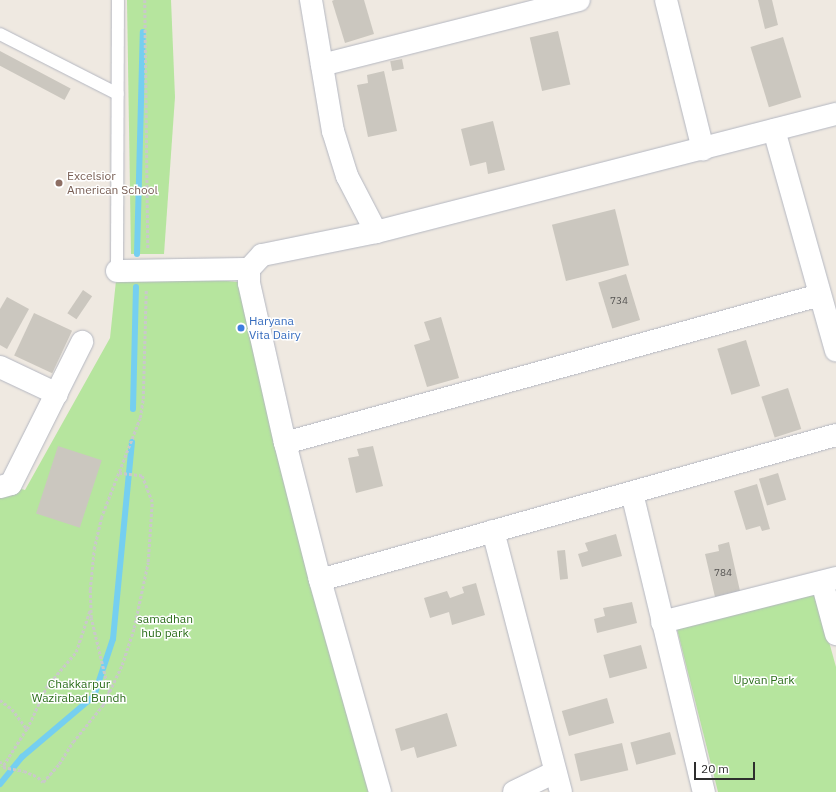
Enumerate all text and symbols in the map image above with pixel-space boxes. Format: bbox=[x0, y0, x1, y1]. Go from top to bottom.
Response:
place label: Excelsior American School bbox=[67, 169, 158, 197]
marker: Excelsior American School bbox=[54, 178, 64, 188]
house number: 734 bbox=[610, 295, 628, 307]
place label: Haryana Vita Dairy bbox=[249, 314, 301, 342]
marker: Haryana Vita Dairy bbox=[236, 323, 246, 333]
house number: 784 bbox=[714, 567, 732, 579]
park label: samadhan hub park bbox=[137, 612, 193, 640]
park label: Upvan Park bbox=[733, 673, 795, 687]
park label: Chakkarpur Wazirabad Bundh bbox=[32, 677, 126, 705]
scale bar bbox=[696, 754, 757, 780]
text: 20 m bbox=[701, 761, 729, 776]

